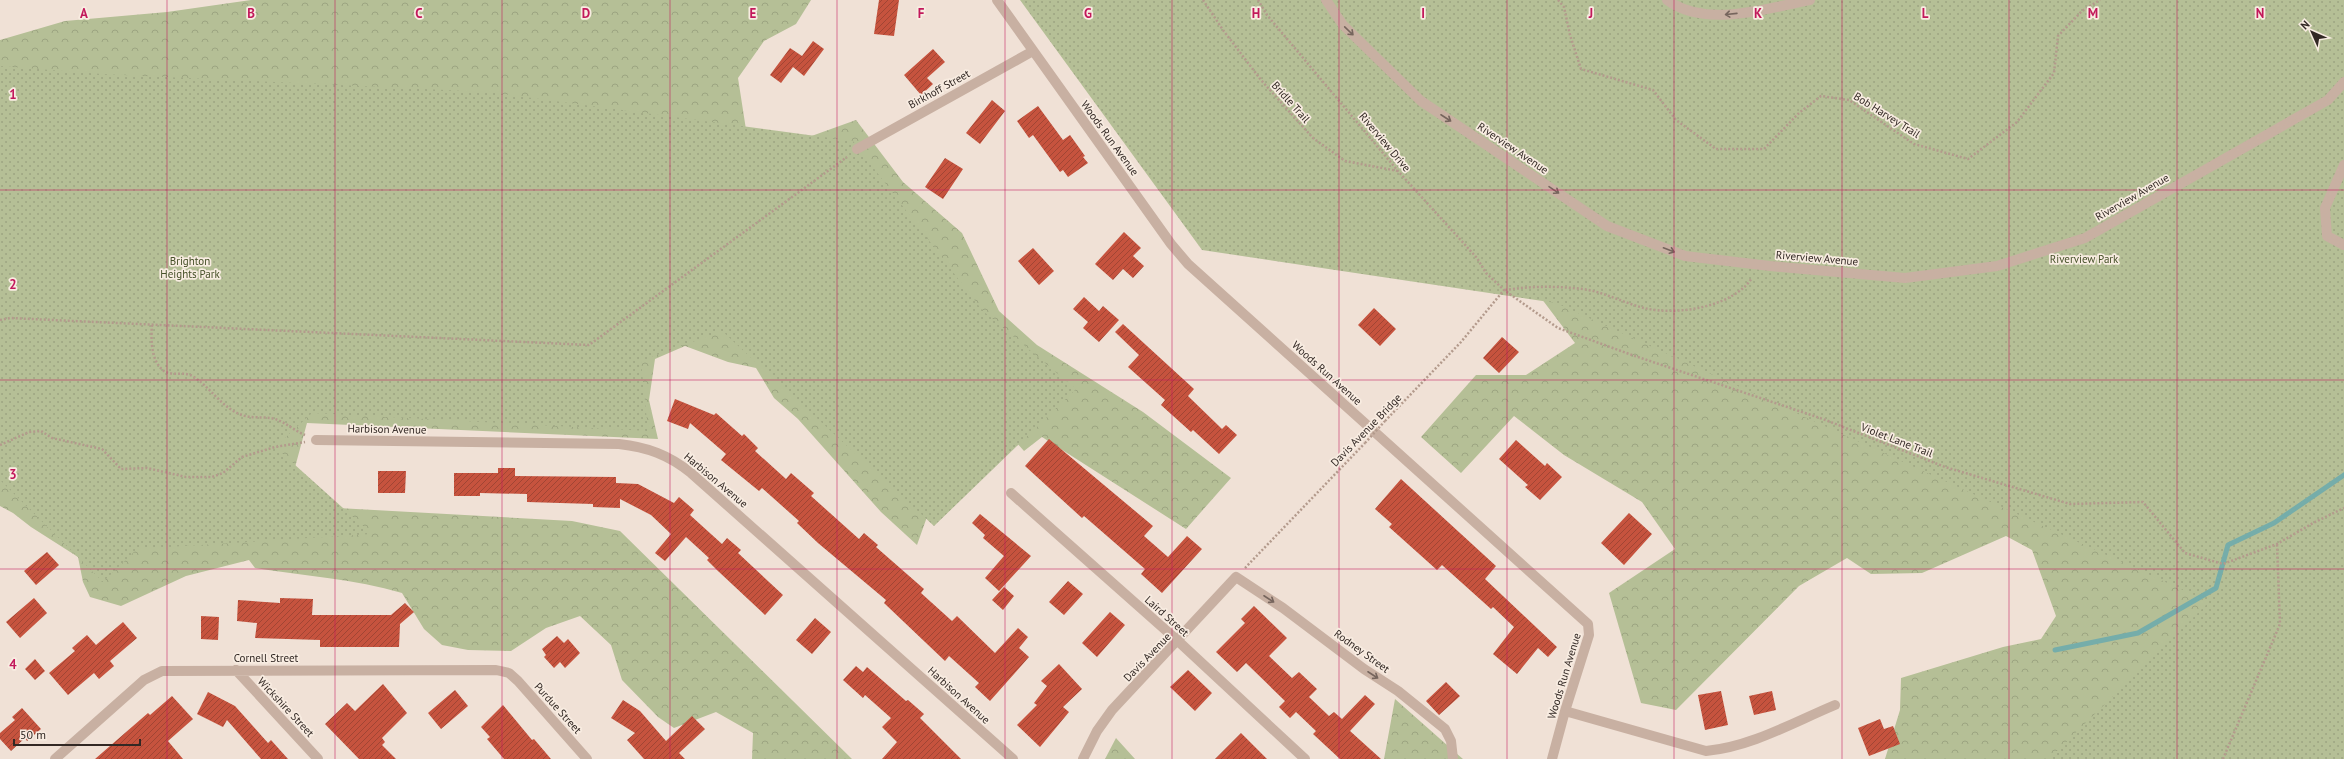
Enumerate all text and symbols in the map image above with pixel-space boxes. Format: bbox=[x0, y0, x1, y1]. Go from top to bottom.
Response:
text: A bbox=[80, 5, 88, 22]
text: B bbox=[247, 5, 255, 22]
text: C bbox=[415, 5, 423, 22]
text: D bbox=[582, 5, 590, 22]
text: E bbox=[750, 5, 757, 22]
text: F bbox=[918, 5, 925, 22]
text: G bbox=[1084, 5, 1092, 22]
text: H bbox=[1252, 5, 1260, 22]
text: I bbox=[1421, 5, 1425, 22]
text: J bbox=[1588, 5, 1593, 22]
text: K bbox=[1754, 5, 1762, 22]
text: L bbox=[1922, 5, 1929, 22]
text: M bbox=[2088, 5, 2098, 22]
text: N bbox=[2256, 5, 2264, 22]
one-way arrow bbox=[1725, 10, 1738, 18]
north arrow bbox=[2292, 12, 2332, 52]
text: N bbox=[2297, 17, 2312, 32]
one-way arrow bbox=[1344, 26, 1354, 36]
street label: Birkhoff Street bbox=[906, 66, 972, 112]
street label: Bridle Trail bbox=[1269, 78, 1314, 126]
text: 1 bbox=[9, 86, 17, 103]
street label: Bob Harvey Trail bbox=[1851, 89, 1924, 141]
street label: Woods Run Avenue bbox=[1078, 98, 1142, 179]
street label: Riverview Drive bbox=[1356, 109, 1414, 175]
one-way arrow bbox=[1440, 114, 1451, 122]
street label: Riverview Avenue bbox=[1475, 119, 1551, 177]
street label: Riverview Avenue bbox=[2093, 170, 2172, 224]
one-way arrow bbox=[1548, 186, 1559, 194]
one-way arrow bbox=[1662, 246, 1674, 254]
street label: Riverview Avenue bbox=[1775, 247, 1859, 269]
park label: Riverview Park bbox=[2050, 252, 2119, 266]
park label: Brighton Heights Park bbox=[160, 254, 220, 281]
text: 2 bbox=[9, 276, 17, 293]
street label: Woods Run Avenue bbox=[1289, 338, 1365, 408]
street label: Davis Avenue Bridge bbox=[1328, 390, 1405, 469]
street label: Violet Lane Trail bbox=[1858, 419, 1936, 460]
street label: Harbison Avenue bbox=[347, 421, 427, 437]
street label: Harbison Avenue bbox=[681, 449, 751, 511]
text: 3 bbox=[9, 466, 17, 483]
street label: Laird Street bbox=[1142, 593, 1192, 640]
one-way arrow bbox=[1263, 595, 1275, 603]
street label: Rodney Street bbox=[1332, 626, 1393, 676]
street label: Davis Avenue bbox=[1120, 629, 1174, 684]
street label: Woods Run Avenue bbox=[1544, 631, 1584, 721]
street label: Cornell Street bbox=[234, 651, 299, 665]
text: 4 bbox=[9, 656, 17, 673]
street label: Harbison Avenue bbox=[925, 663, 993, 727]
one-way arrow bbox=[1368, 671, 1379, 680]
street label: Wickshire Street bbox=[255, 674, 317, 740]
street label: Purdue Street bbox=[531, 680, 585, 737]
scale bar bbox=[14, 721, 140, 747]
text: 50 m bbox=[20, 727, 46, 742]

